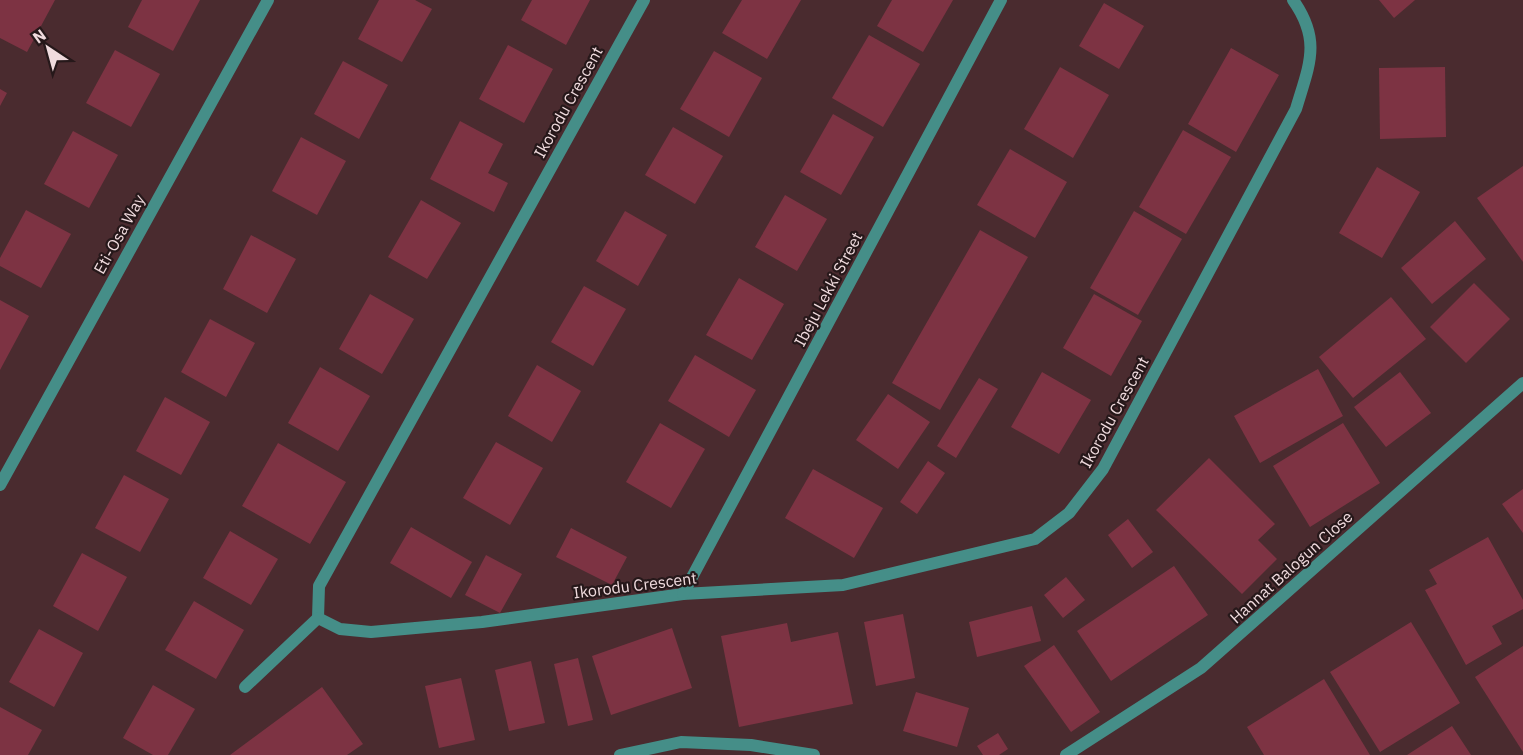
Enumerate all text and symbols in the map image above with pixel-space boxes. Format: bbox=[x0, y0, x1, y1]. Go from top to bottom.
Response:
north arrow bbox=[18, 18, 78, 78]
text: N bbox=[29, 24, 50, 47]
street label: Ikorodu Crescent bbox=[529, 43, 607, 161]
street label: Eti-Osa Way bbox=[89, 191, 149, 277]
street label: Ibeju Lekki Street bbox=[789, 228, 867, 350]
street label: Ikorodu Crescent bbox=[1075, 353, 1153, 471]
street label: Hannat Balogun Close bbox=[1225, 506, 1357, 627]
street label: Ikorodu Crescent bbox=[572, 568, 698, 602]

